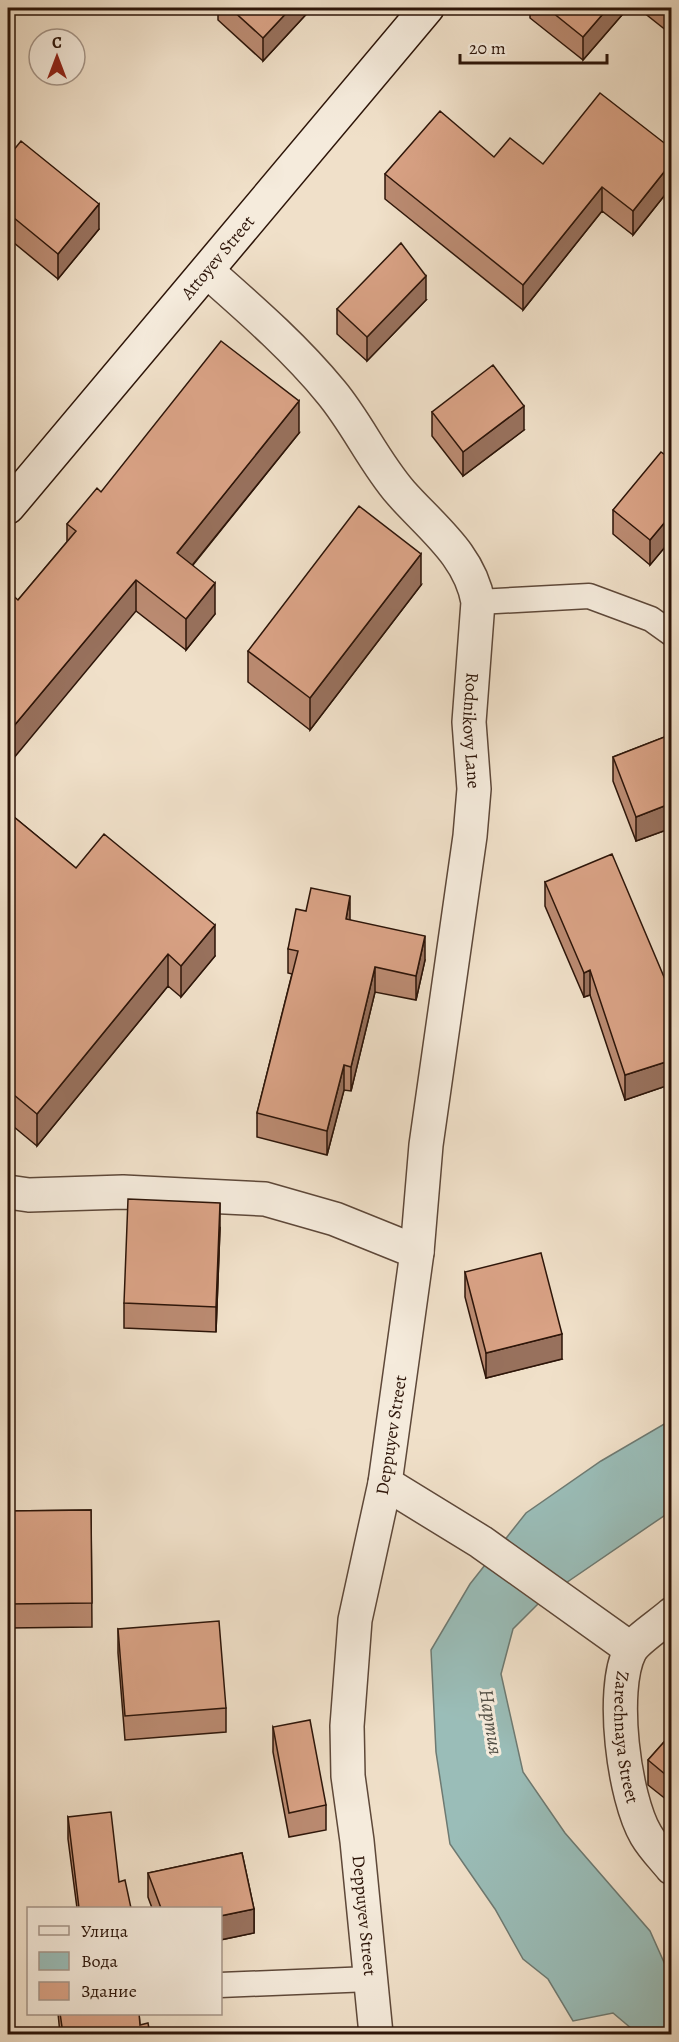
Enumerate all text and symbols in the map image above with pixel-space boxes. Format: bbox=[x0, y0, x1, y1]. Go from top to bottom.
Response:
north arrow bbox=[27, 27, 87, 87]
scale bar bbox=[460, 27, 607, 65]
text: С bbox=[52, 32, 62, 54]
text: 20 m bbox=[469, 36, 506, 60]
street label: Attoyev Street bbox=[175, 210, 260, 305]
street label: Rodnikovy Lane bbox=[457, 672, 486, 790]
street label: Deppuyev Street bbox=[370, 1373, 412, 1497]
street label: Zarechnaya Street bbox=[608, 1669, 645, 1806]
water label: Нартия bbox=[472, 1687, 510, 1757]
street label: Deppuyev Street bbox=[346, 1854, 382, 1977]
legend bbox=[27, 1907, 222, 2015]
text: Улица bbox=[81, 1919, 129, 1943]
text: Вода bbox=[81, 1949, 119, 1973]
text: Здание bbox=[81, 1979, 137, 2003]

